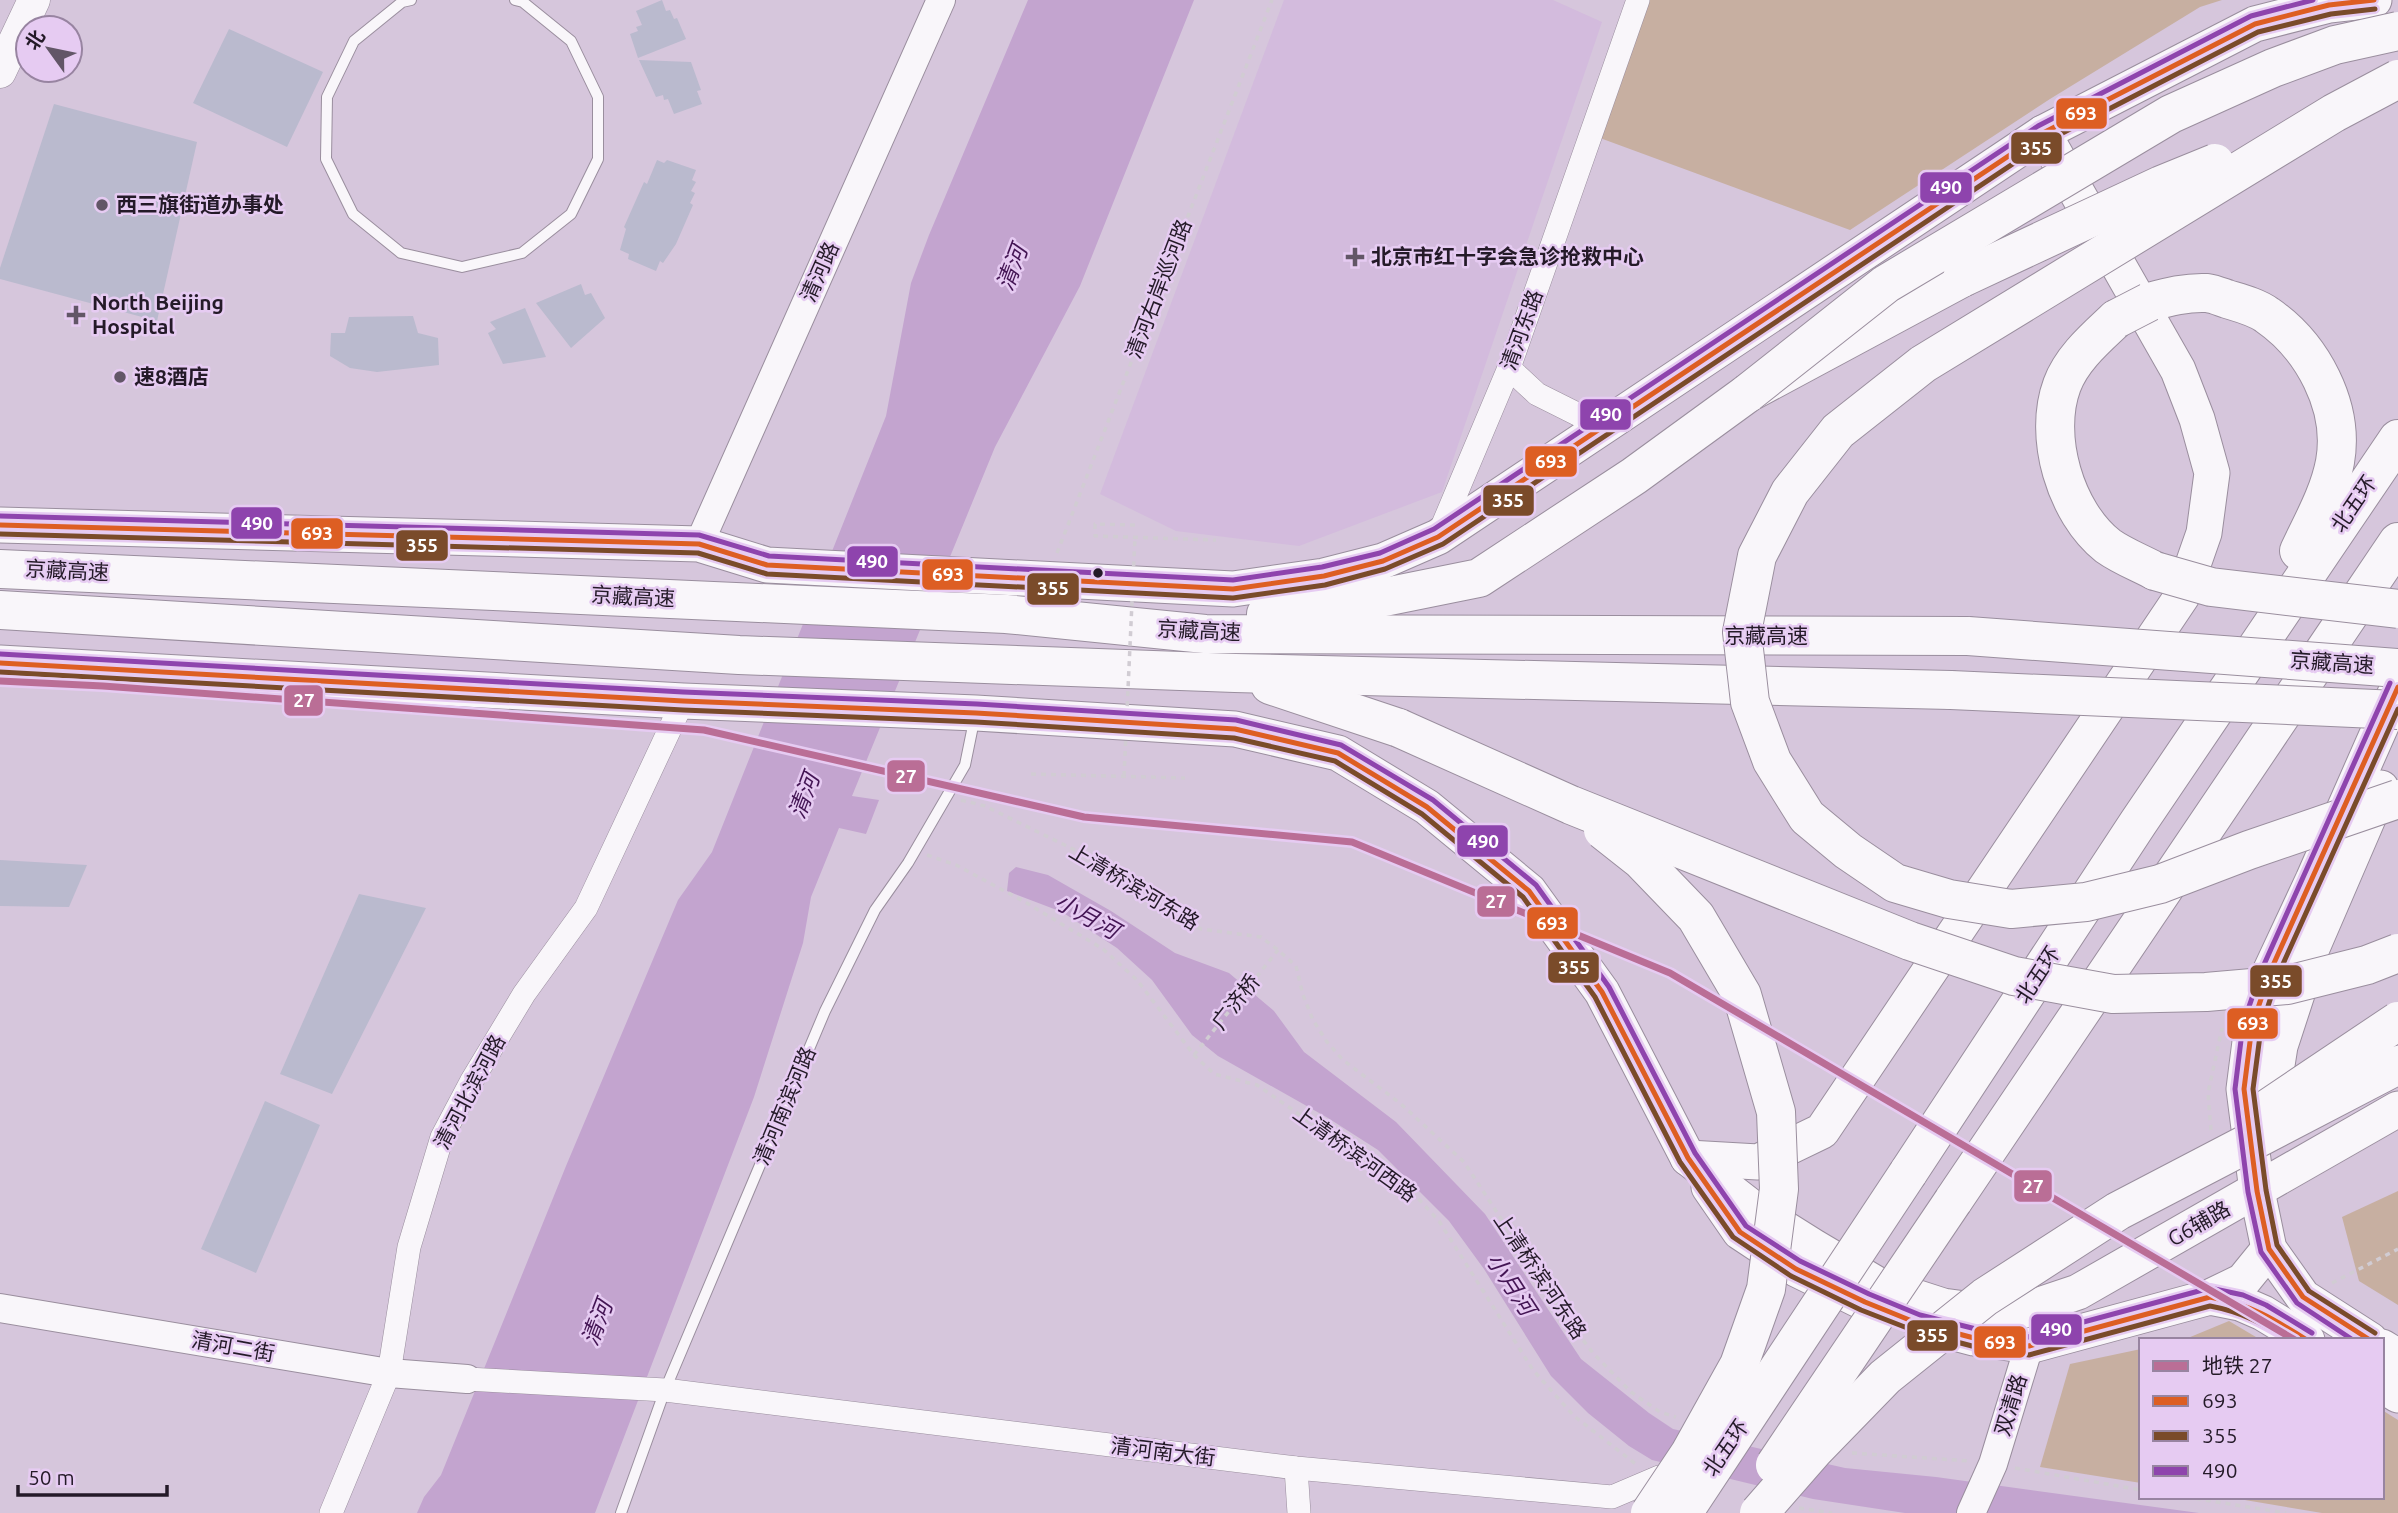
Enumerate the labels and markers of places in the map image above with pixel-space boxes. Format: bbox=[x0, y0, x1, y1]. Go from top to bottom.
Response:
place label: 西三旗街道办事处 bbox=[116, 192, 284, 216]
marker: 西三旗街道办事处 bbox=[94, 197, 110, 213]
place label: 北京市红十字会急诊抢救中心 bbox=[1371, 244, 1644, 268]
marker: 北京市红十字会急诊抢救中心 bbox=[1345, 247, 1365, 267]
place label: North Beijing Hospital bbox=[92, 290, 224, 338]
marker: North Beijing Hospital bbox=[66, 305, 86, 325]
place label: 速8酒店 bbox=[134, 364, 209, 388]
marker: 速8酒店 bbox=[112, 369, 128, 385]
unlabelled marker bbox=[1091, 566, 1105, 580]

